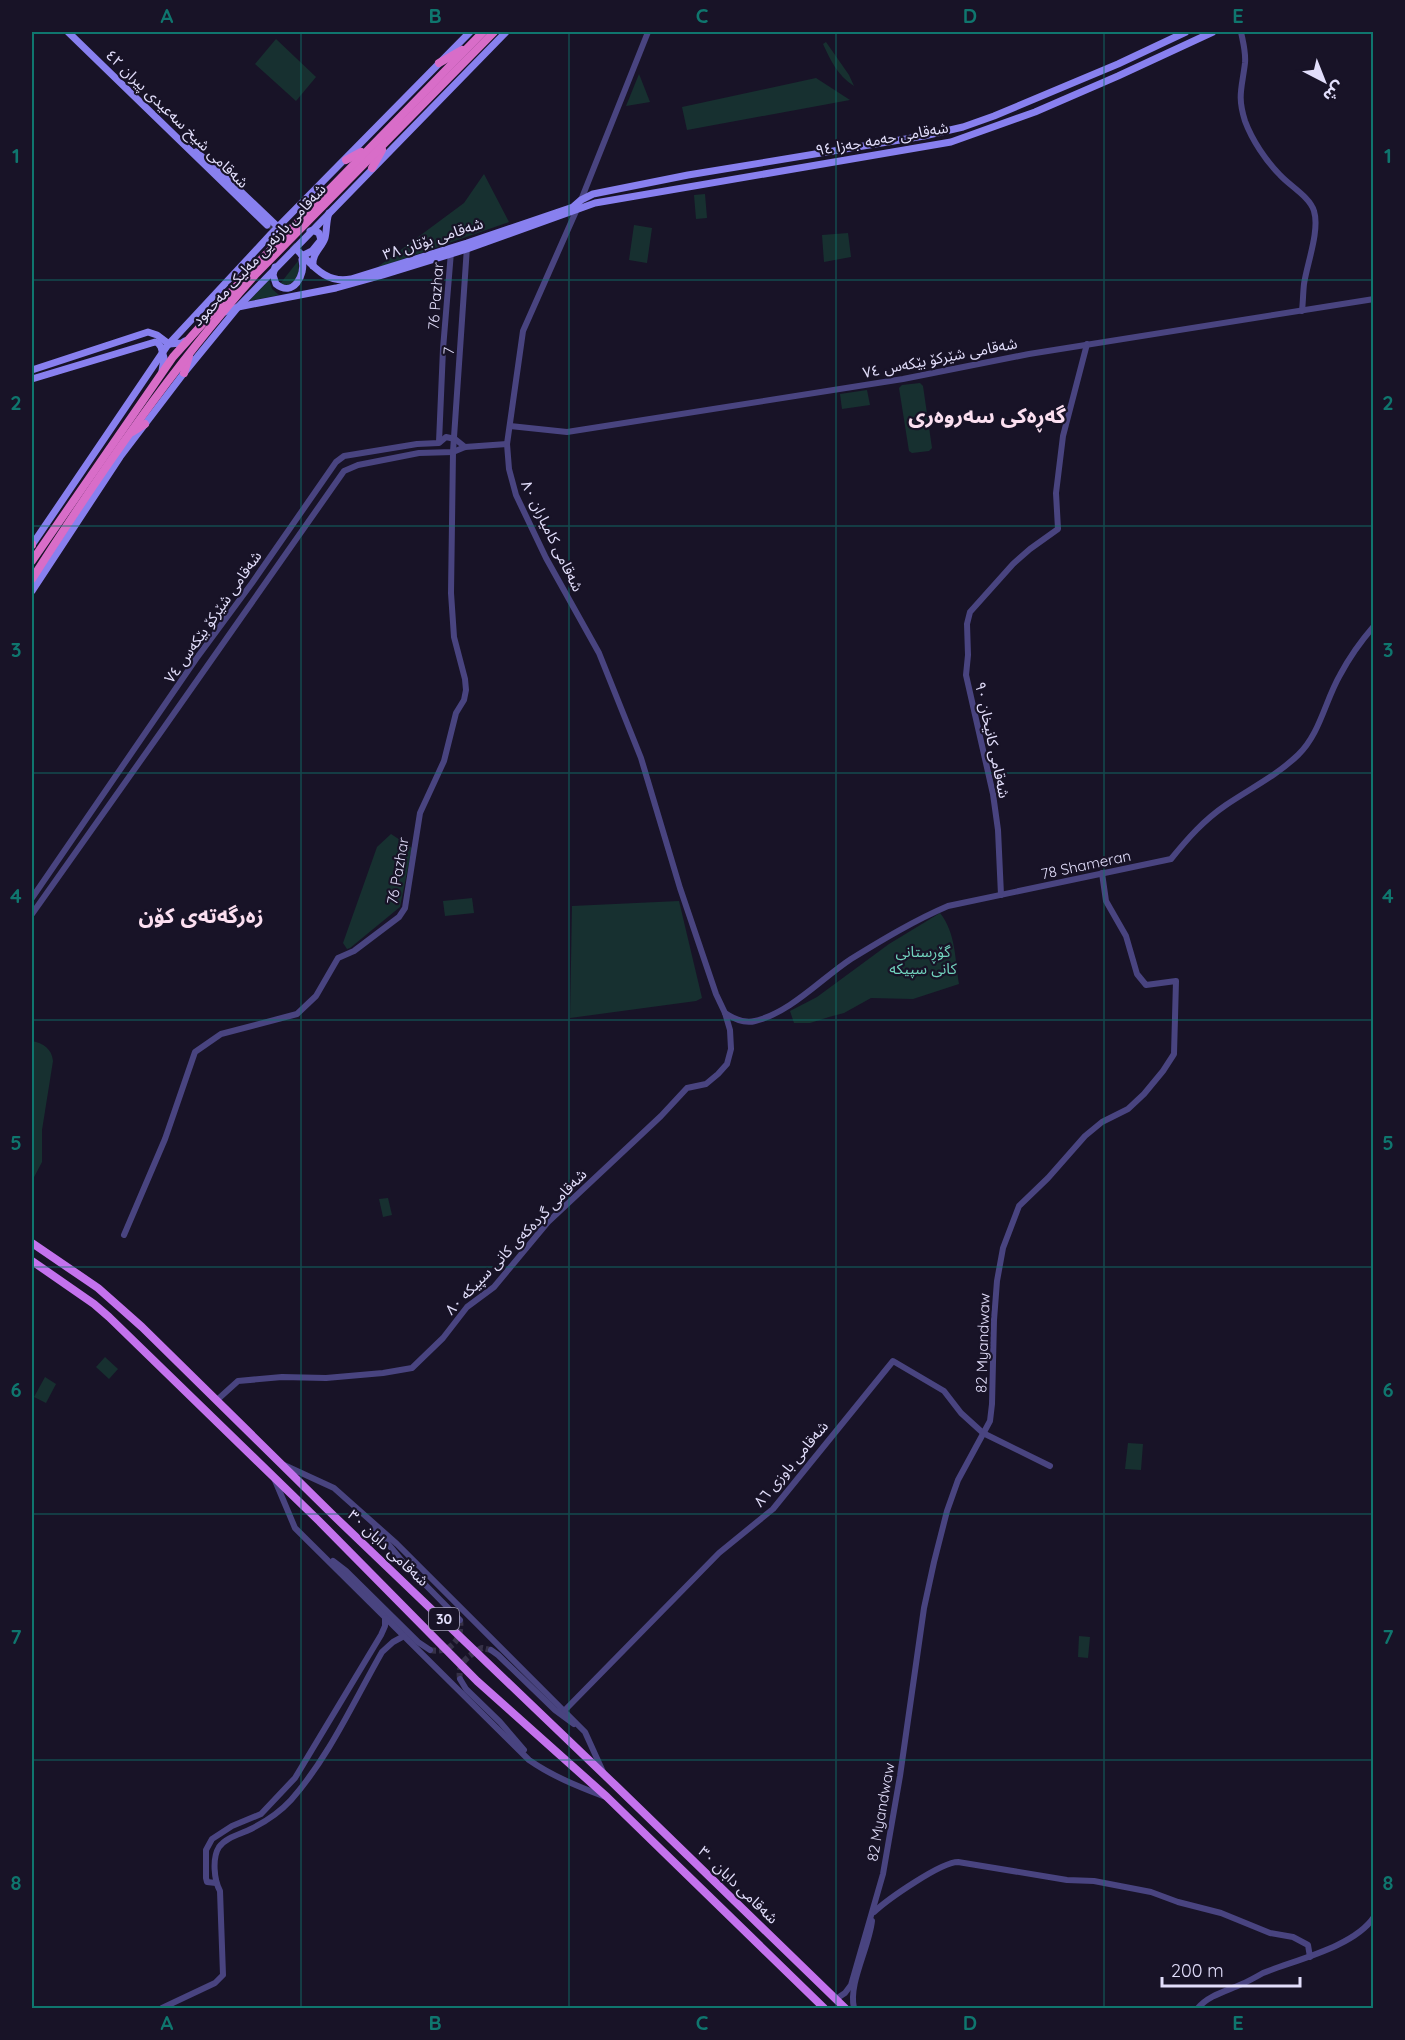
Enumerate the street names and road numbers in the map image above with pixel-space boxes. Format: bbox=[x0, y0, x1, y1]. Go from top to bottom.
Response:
street label: شەقامی شیخ سەعیدی پیران ٤٢ bbox=[100, 46, 253, 194]
street label: شەقامی حەمە جەزا ٩٤ bbox=[814, 117, 950, 160]
street label: شەقامی بازنەیی مەلیک مەحمود bbox=[188, 179, 330, 330]
street label: شەقامی بۆتان ٣٨ bbox=[380, 213, 486, 264]
street label: 76 Pazhar bbox=[424, 261, 447, 331]
street label: شەقامی شێرکۆ بێکەس ٧٤ bbox=[861, 333, 1019, 382]
street label: 7 bbox=[439, 346, 458, 355]
street label: شەقامی کامیاران ٨٠ bbox=[517, 477, 588, 595]
street label: شەقامی شێرکۆ بێکەس ٧٤ bbox=[160, 547, 266, 687]
street label: شەقامی کانیخان ٩٠ bbox=[971, 680, 1014, 800]
street label: 76 Pazhar bbox=[382, 836, 413, 906]
street label: 78 Shameran bbox=[1039, 846, 1133, 883]
street label: شەقامی گردەکەی کانی سپیکە ٨٠ bbox=[441, 1164, 591, 1319]
street label: 82 Myandwaw bbox=[971, 1293, 994, 1393]
street label: شەقامی باوزی ٨٦ bbox=[749, 1417, 832, 1511]
street label: شەقامی دابان ٣٠ bbox=[344, 1505, 433, 1590]
road number: 30 bbox=[429, 1608, 459, 1630]
street label: 82 Myandwaw bbox=[862, 1761, 899, 1863]
street label: شەقامی دابان ٣٠ bbox=[694, 1842, 782, 1928]

